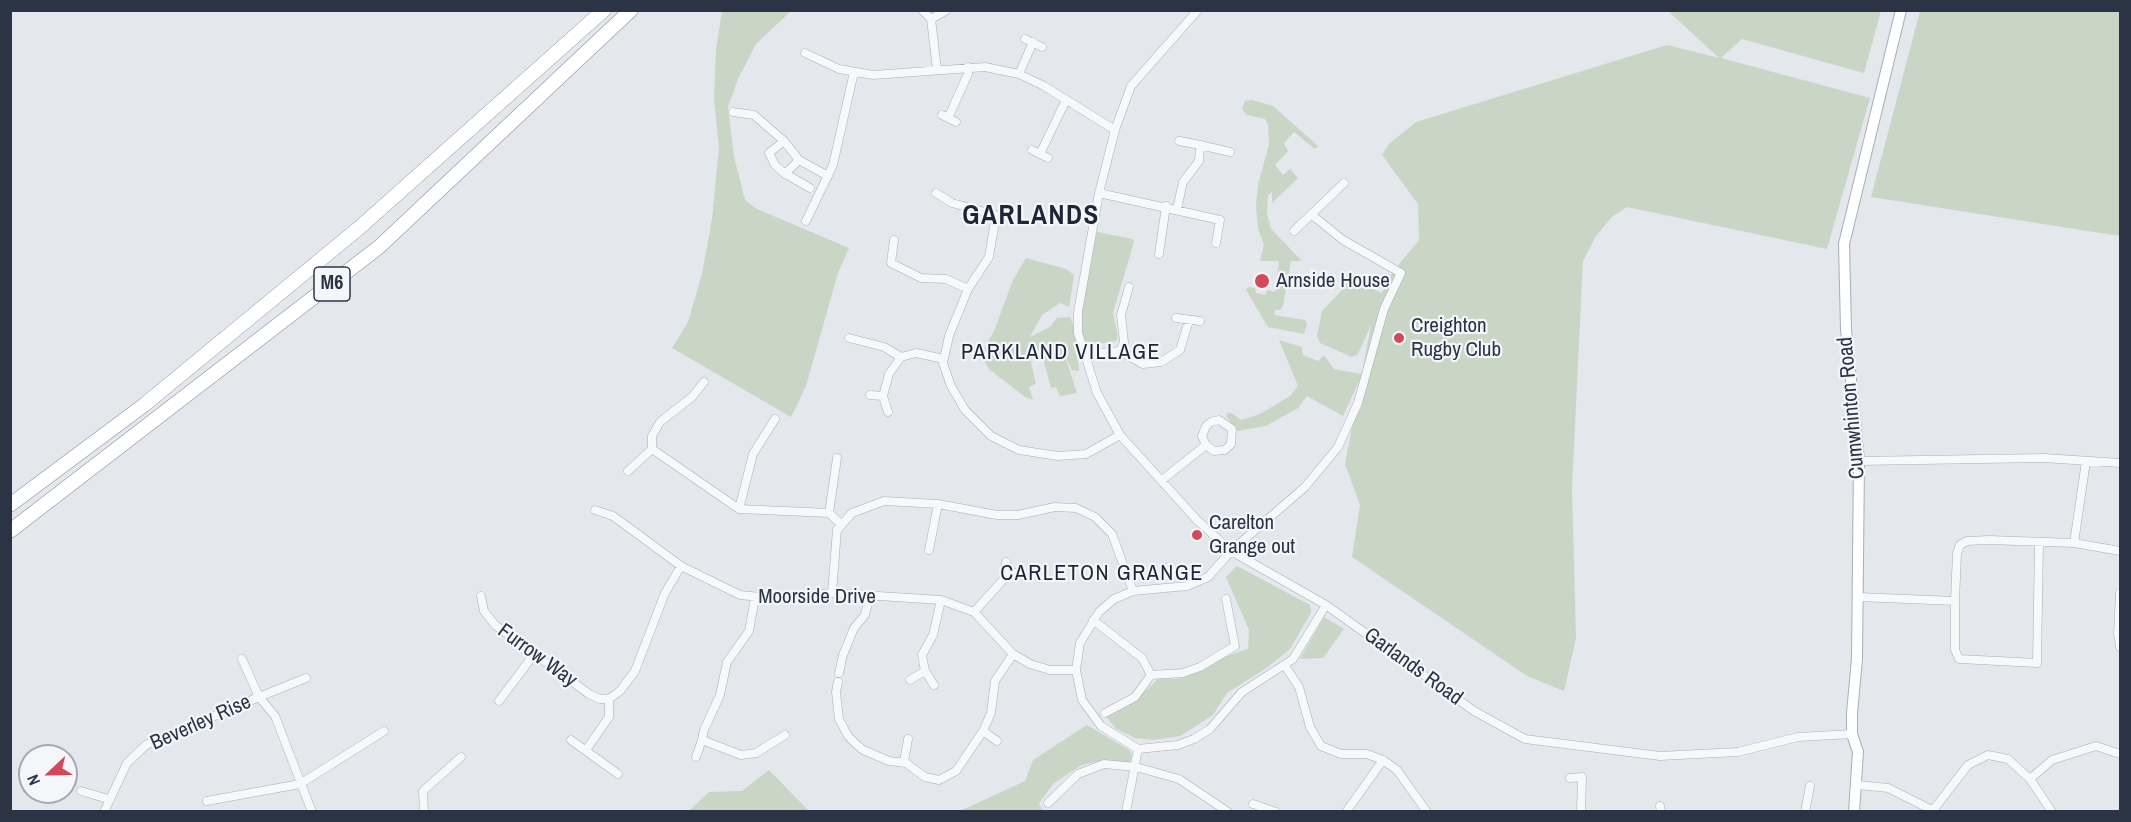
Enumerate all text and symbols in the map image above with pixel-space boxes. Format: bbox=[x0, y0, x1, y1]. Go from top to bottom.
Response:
district label: GARLANDS bbox=[962, 201, 1100, 233]
road number: M6 bbox=[314, 267, 350, 301]
place label: Arnside House bbox=[1276, 268, 1390, 294]
marker: Arnside House bbox=[1253, 272, 1271, 290]
place label: Creighton Rugby Club bbox=[1411, 313, 1501, 363]
marker: Creighton Rugby Club bbox=[1392, 331, 1406, 345]
street label: Cumwhinton Road bbox=[1833, 336, 1871, 480]
district label: PARKLAND VILLAGE bbox=[961, 340, 1161, 366]
place label: Carelton Grange out bbox=[1209, 510, 1295, 560]
marker: Carelton Grange out bbox=[1190, 528, 1204, 542]
district label: CARLETON GRANGE bbox=[1000, 561, 1204, 587]
street label: Moorside Drive bbox=[758, 584, 876, 610]
street label: Furrow Way bbox=[492, 619, 582, 693]
street label: Garlands Road bbox=[1359, 623, 1467, 711]
street label: Beverley Rise bbox=[147, 690, 255, 756]
north arrow bbox=[18, 744, 78, 804]
text: N bbox=[21, 771, 45, 789]

